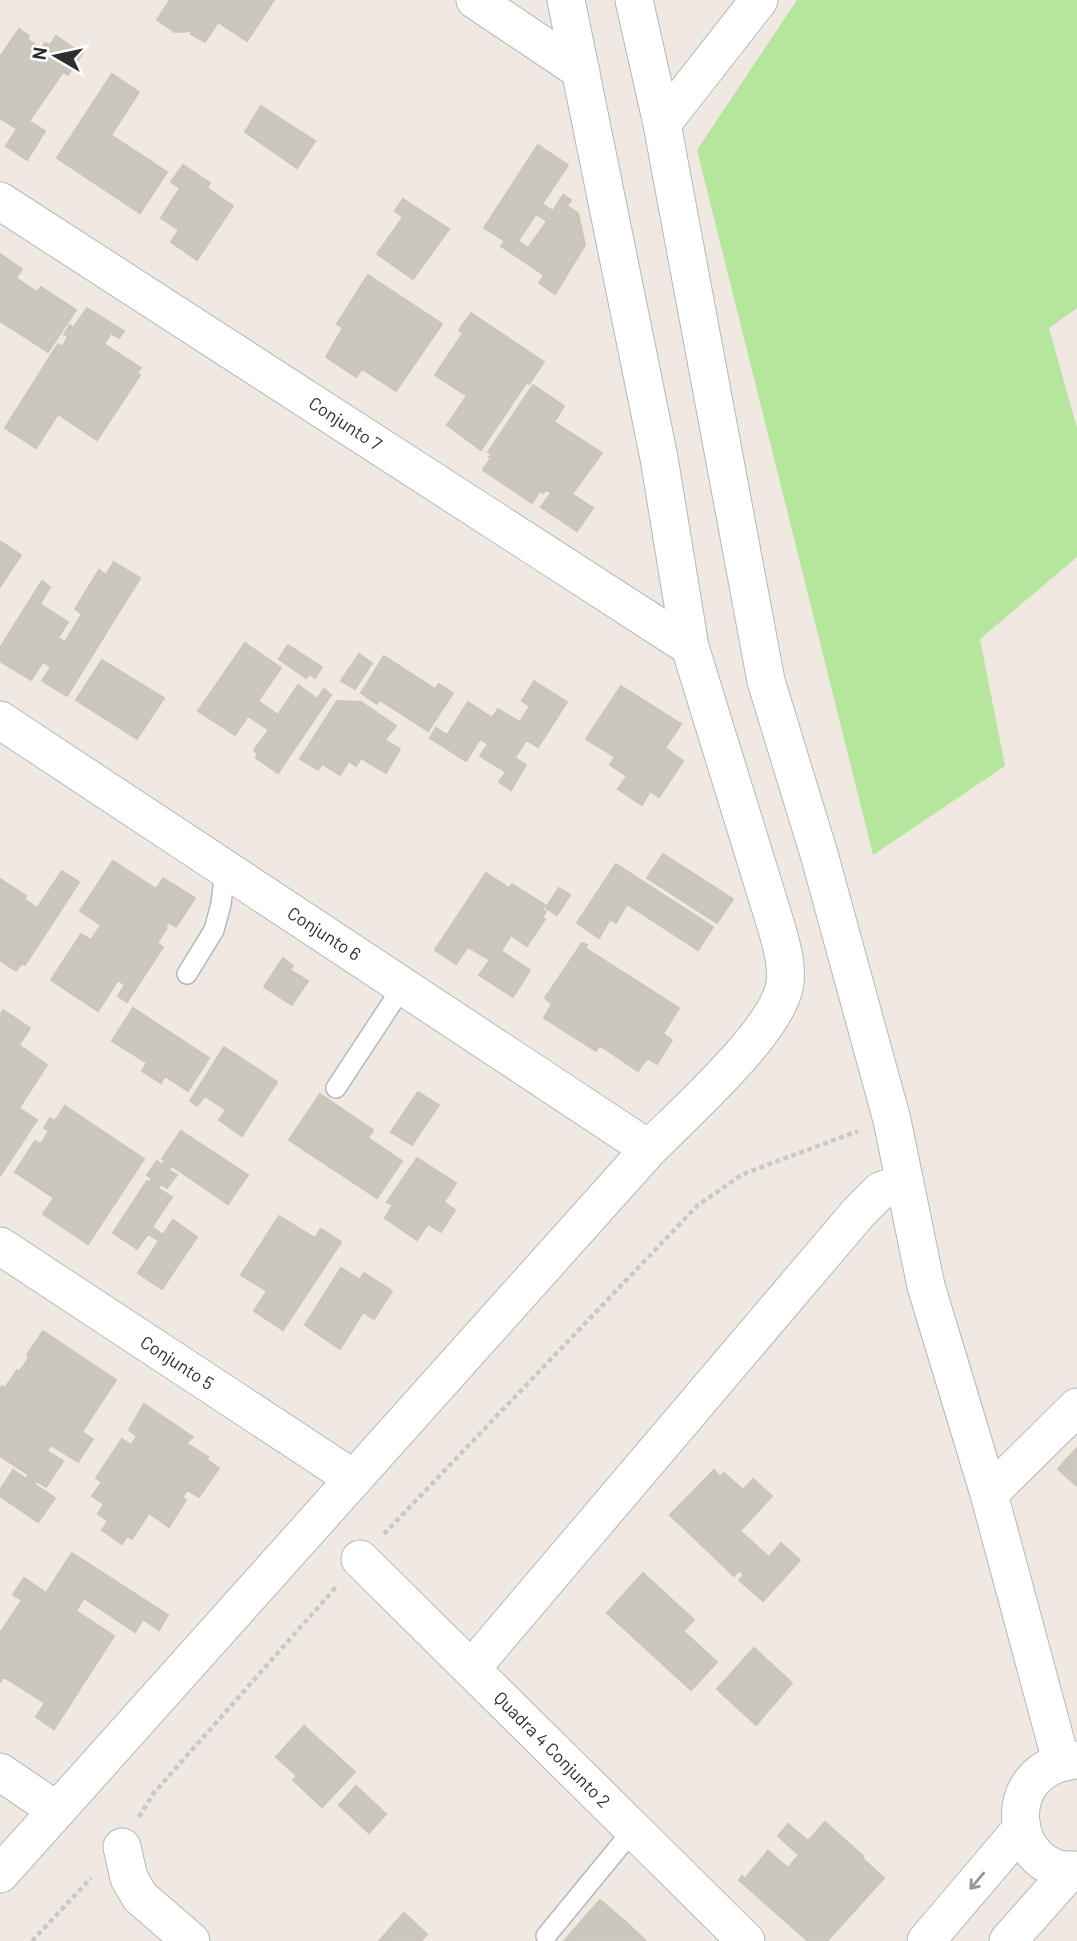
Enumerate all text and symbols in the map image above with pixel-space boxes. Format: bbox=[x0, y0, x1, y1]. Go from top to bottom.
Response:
north arrow bbox=[21, 21, 91, 91]
text: N bbox=[26, 45, 51, 61]
street label: Conjunto 7 bbox=[305, 391, 386, 455]
street label: Conjunto 6 bbox=[284, 901, 365, 965]
street label: Conjunto 5 bbox=[137, 1330, 218, 1394]
street label: Quadra 4 Conjunto 2 bbox=[490, 1687, 615, 1812]
one-way arrow bbox=[969, 1871, 985, 1889]

